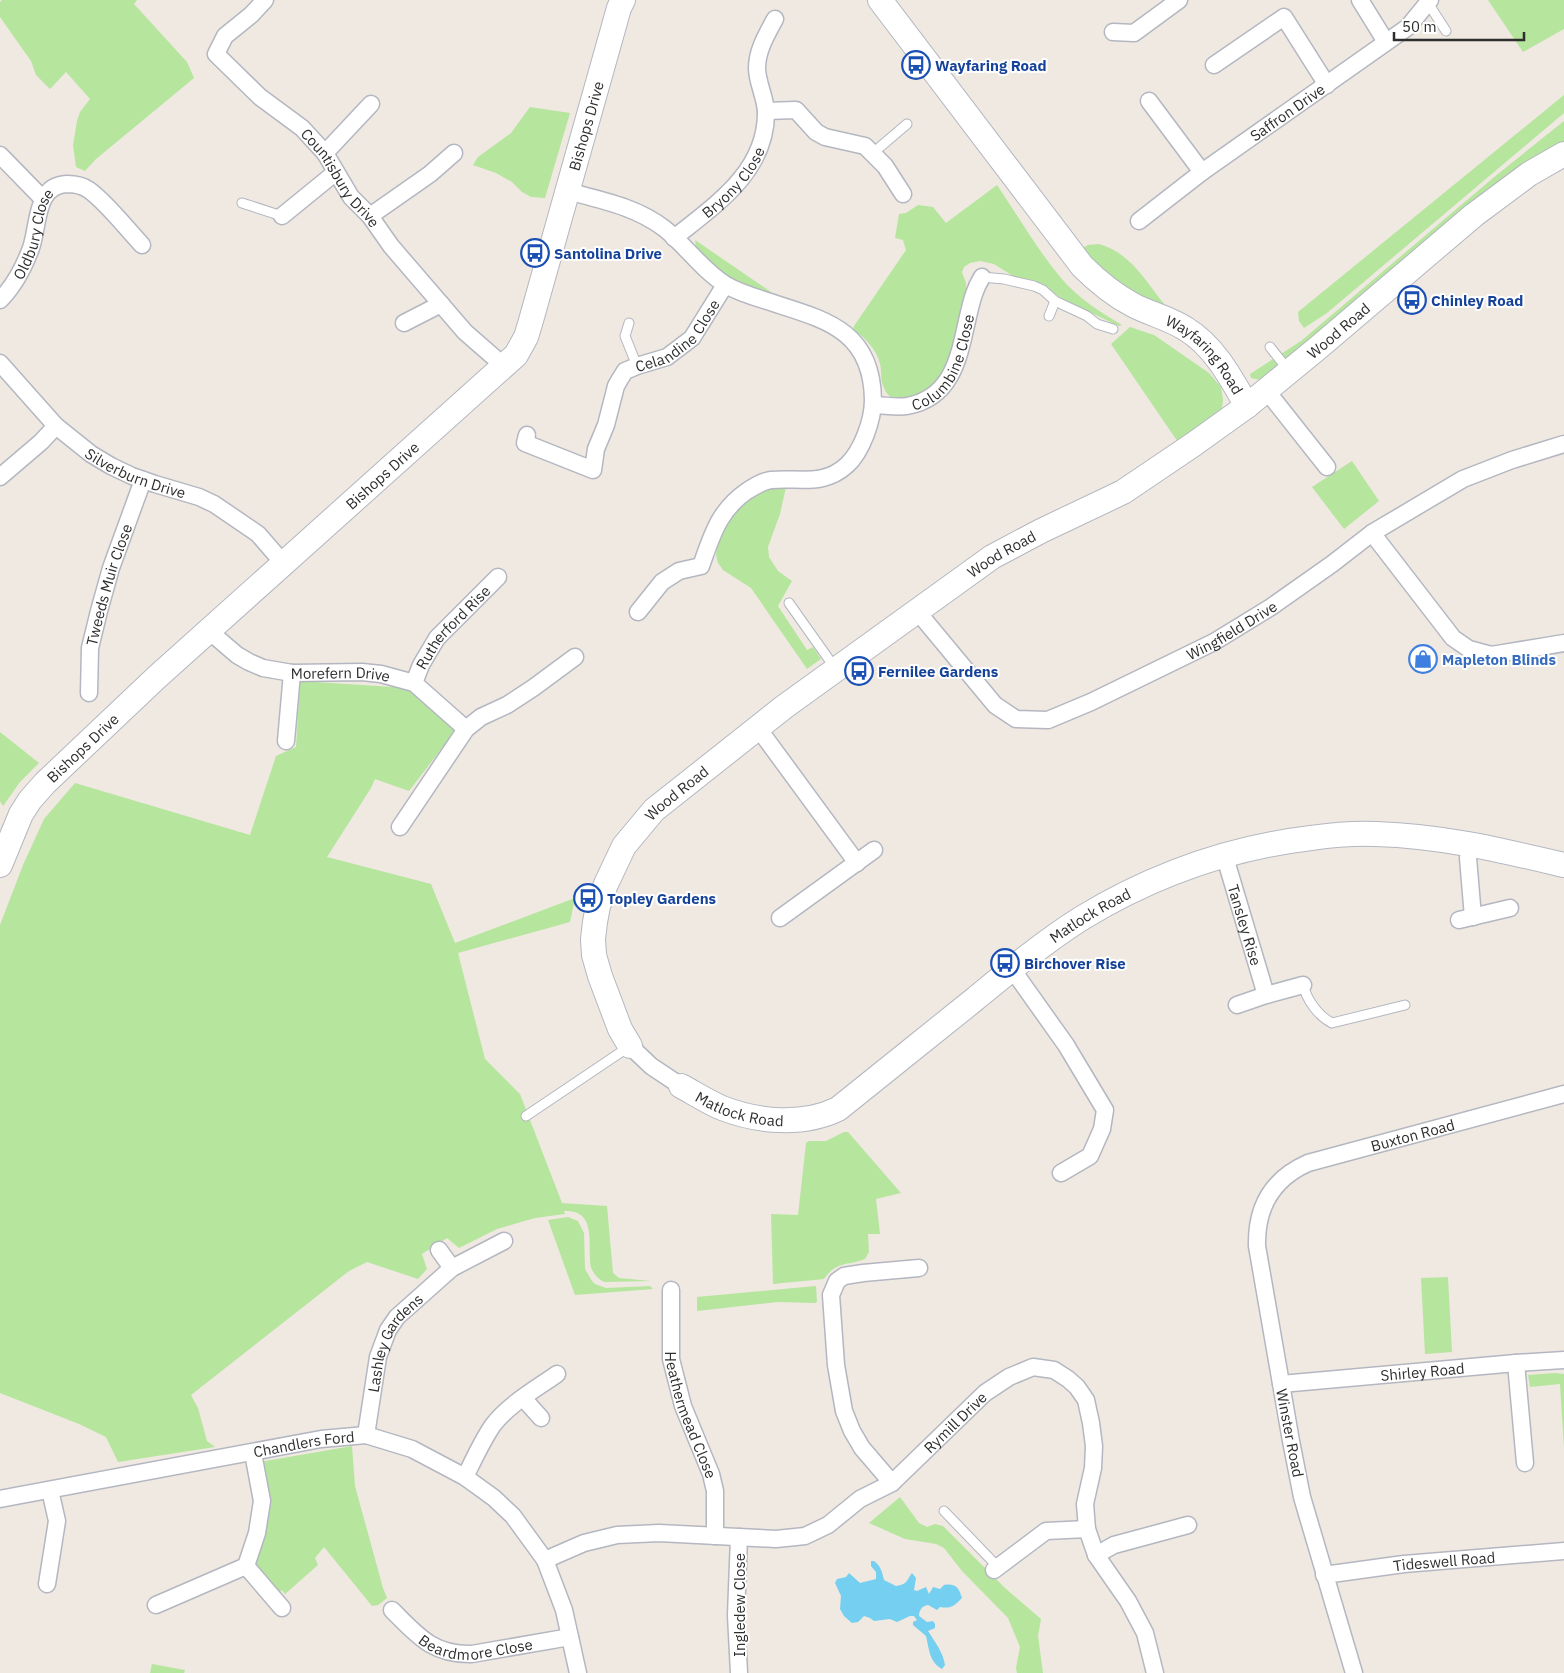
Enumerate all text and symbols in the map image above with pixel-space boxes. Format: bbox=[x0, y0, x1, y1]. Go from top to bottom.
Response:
scale bar bbox=[1394, 10, 1524, 42]
text: 50 m bbox=[1402, 17, 1437, 36]
bus stop icon: Wayfaring Road bbox=[901, 50, 931, 80]
place label: Wayfaring Road bbox=[935, 56, 1047, 75]
street label: Bishops Drive bbox=[564, 79, 607, 173]
street label: Saffron Drive bbox=[1246, 79, 1328, 145]
street label: Countisbury Drive bbox=[297, 124, 384, 231]
street label: Bryony Close bbox=[698, 144, 768, 222]
street label: Oldbury Close bbox=[9, 184, 57, 283]
bus stop icon: Santolina Drive bbox=[520, 238, 550, 268]
place label: Santolina Drive bbox=[554, 244, 662, 263]
bus stop icon: Chinley Road bbox=[1397, 285, 1427, 315]
place label: Chinley Road bbox=[1431, 291, 1523, 310]
street label: Celandine Close bbox=[633, 296, 723, 376]
street label: Wood Road bbox=[1303, 298, 1374, 363]
street label: Wayfaring Road bbox=[1163, 311, 1248, 398]
street label: Columbine Close bbox=[909, 312, 978, 414]
street label: Bishops Drive bbox=[341, 437, 423, 513]
street label: Silverburn Drive bbox=[81, 444, 188, 502]
street label: Tweeds Muir Close bbox=[81, 521, 136, 648]
street label: Wood Road bbox=[963, 526, 1039, 581]
street label: Rutherford Rise bbox=[411, 581, 494, 673]
street label: Wingfield Drive bbox=[1183, 596, 1281, 664]
shop icon: Mapleton Blinds bbox=[1408, 644, 1438, 674]
place label: Mapleton Blinds bbox=[1442, 650, 1556, 669]
bus stop icon: Fernilee Gardens bbox=[844, 656, 874, 686]
street label: Morefern Drive bbox=[291, 662, 393, 686]
place label: Fernilee Gardens bbox=[878, 662, 999, 681]
street label: Bishops Drive bbox=[42, 709, 122, 786]
street label: Wood Road bbox=[640, 761, 712, 824]
street label: Tansley Rise bbox=[1224, 882, 1266, 968]
bus stop icon: Topley Gardens bbox=[573, 883, 603, 913]
street label: Matlock Road bbox=[1046, 883, 1134, 947]
place label: Topley Gardens bbox=[607, 889, 717, 908]
bus stop icon: Birchover Rise bbox=[990, 948, 1020, 978]
place label: Birchover Rise bbox=[1024, 954, 1126, 973]
street label: Matlock Road bbox=[692, 1087, 784, 1130]
street label: Buxton Road bbox=[1368, 1114, 1457, 1155]
street label: Lashley Gardens bbox=[363, 1289, 427, 1394]
street label: Heathermead Close bbox=[662, 1351, 721, 1481]
street label: Shirley Road bbox=[1380, 1358, 1465, 1385]
street label: Rymill Drive bbox=[919, 1387, 990, 1457]
street label: Winster Road bbox=[1272, 1387, 1308, 1479]
street label: Chandlers Ford bbox=[252, 1427, 355, 1461]
street label: Tideswell Road bbox=[1392, 1547, 1496, 1575]
street label: Ingledew Close bbox=[730, 1553, 749, 1657]
street label: Beardmore Close bbox=[415, 1630, 534, 1664]

